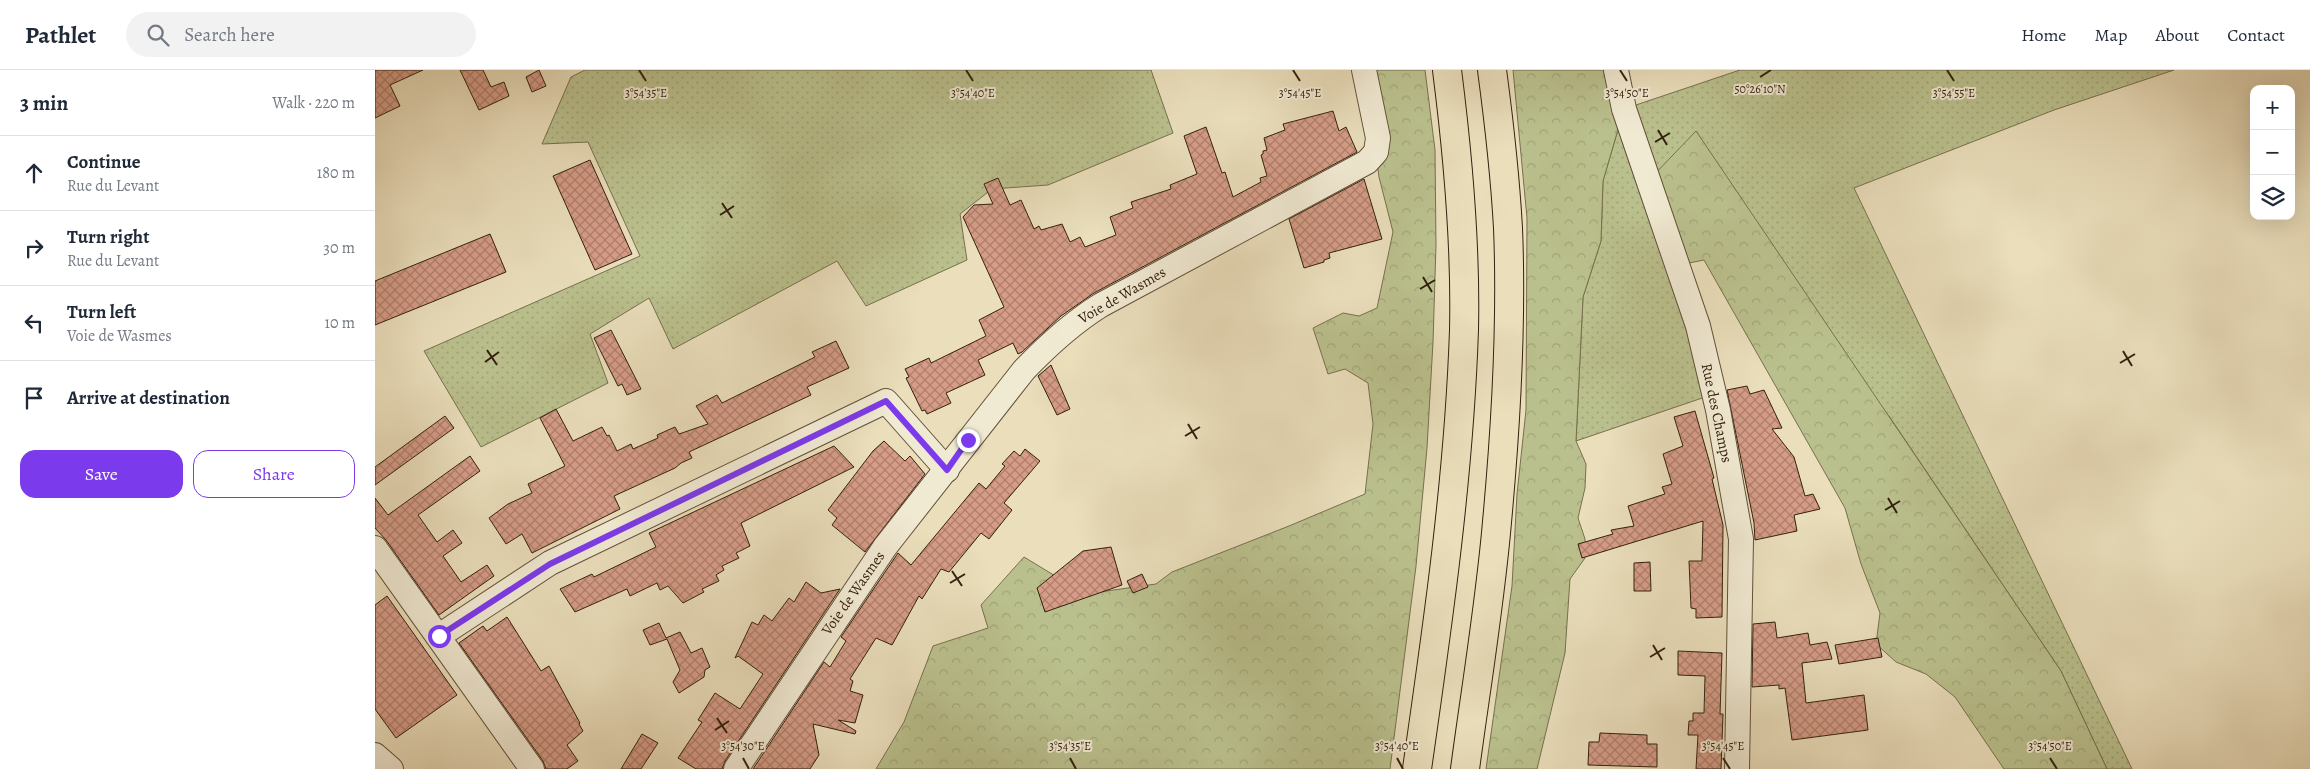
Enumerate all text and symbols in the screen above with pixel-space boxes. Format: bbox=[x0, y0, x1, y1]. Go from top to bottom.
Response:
search box bbox=[126, 12, 476, 57]
text: Pathlet bbox=[25, 19, 96, 51]
icon: search bbox=[144, 21, 172, 49]
text: Search here bbox=[184, 22, 275, 48]
text: Home bbox=[2021, 23, 2066, 47]
text: Map bbox=[2094, 23, 2127, 47]
text: About bbox=[2155, 23, 2199, 47]
text: Contact bbox=[2227, 23, 2285, 47]
text: 50°26'10"N bbox=[1734, 81, 1786, 97]
text: 3°54'35"E bbox=[625, 85, 667, 101]
text: 3°54'40"E bbox=[951, 85, 995, 101]
text: 3°54'45"E bbox=[1279, 85, 1321, 101]
text: 3°54'50"E bbox=[1605, 85, 1649, 101]
text: 3°54'55"E bbox=[1933, 85, 1975, 101]
map controls bbox=[2250, 85, 2295, 220]
button: + bbox=[2250, 85, 2295, 130]
text: 3 min bbox=[20, 89, 68, 117]
text: Walk · 220 m bbox=[272, 92, 355, 114]
button: − bbox=[2250, 130, 2295, 175]
text: Continue bbox=[67, 149, 141, 175]
icon: ahead bbox=[20, 159, 48, 187]
text: 180 m bbox=[317, 162, 355, 184]
text: Rue du Levant bbox=[67, 175, 159, 197]
button: layers bbox=[2250, 175, 2295, 220]
text: Turn right bbox=[67, 224, 149, 250]
icon: right bbox=[20, 234, 48, 262]
text: 30 m bbox=[323, 237, 355, 259]
text: Rue du Levant bbox=[67, 250, 159, 272]
street label: Voie de Wasmes bbox=[1074, 262, 1170, 329]
text: Turn left bbox=[67, 299, 136, 325]
icon: left bbox=[20, 309, 48, 337]
text: 10 m bbox=[325, 312, 355, 334]
text: Voie de Wasmes bbox=[67, 325, 172, 347]
street label: Rue des Champs bbox=[1697, 361, 1737, 465]
icon: arrive bbox=[20, 384, 48, 412]
text: Arrive at destination bbox=[67, 385, 230, 411]
route end bbox=[957, 429, 980, 452]
button: Save bbox=[20, 450, 183, 498]
button: Share bbox=[193, 450, 355, 498]
street label: Voie de Wasmes bbox=[816, 547, 889, 640]
route start bbox=[428, 625, 451, 648]
text: 3°54'30"E bbox=[721, 738, 765, 754]
text: 3°54'35"E bbox=[1049, 738, 1091, 754]
text: 3°54'40"E bbox=[1375, 738, 1419, 754]
text: 3°54'45"E bbox=[1702, 738, 1744, 754]
text: 3°54'50"E bbox=[2028, 738, 2072, 754]

